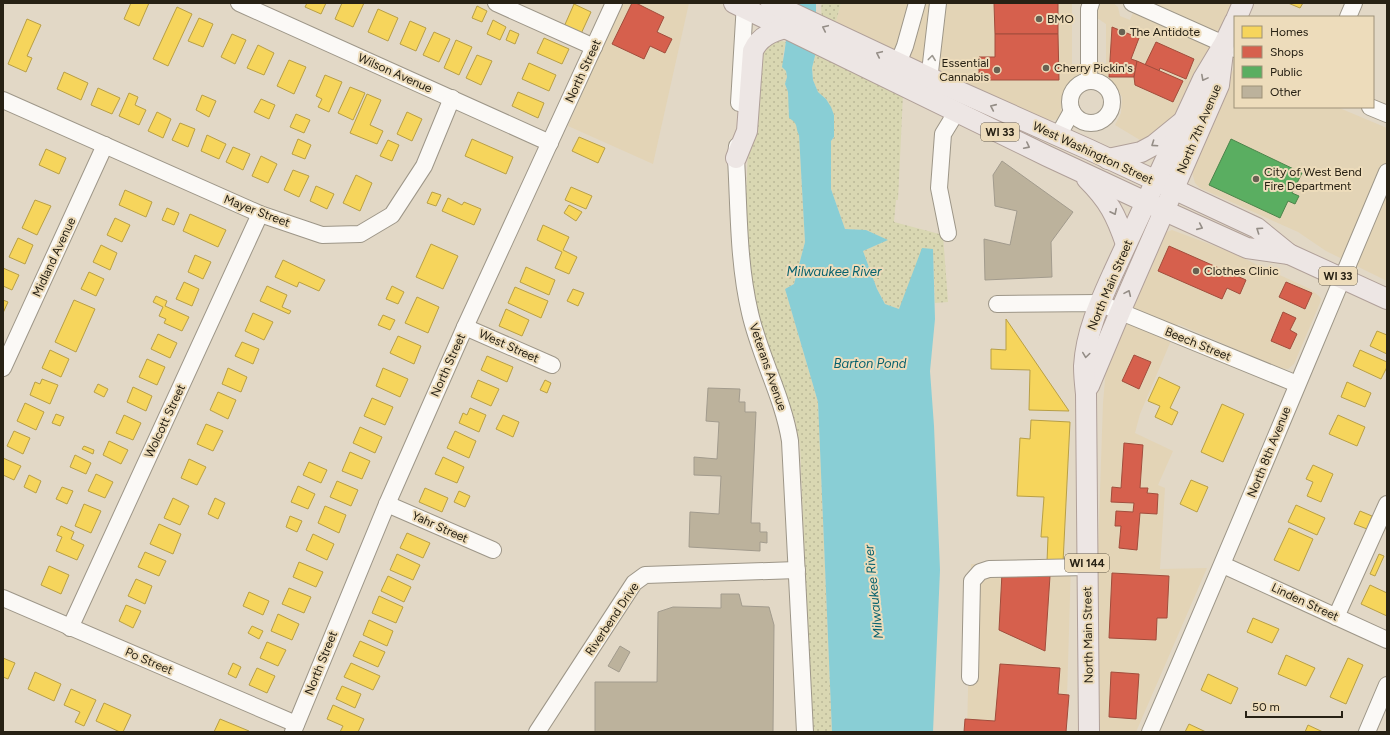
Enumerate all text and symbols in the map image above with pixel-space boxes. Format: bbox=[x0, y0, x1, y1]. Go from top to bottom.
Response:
place label: BMO bbox=[1047, 12, 1074, 26]
marker: BMO bbox=[1034, 14, 1044, 24]
legend bbox=[1234, 16, 1374, 108]
one-way arrow bbox=[822, 25, 829, 33]
place label: The Antidote bbox=[1130, 25, 1200, 39]
text: Homes bbox=[1270, 25, 1309, 39]
marker: The Antidote bbox=[1117, 27, 1127, 37]
street label: North Street bbox=[562, 37, 604, 105]
text: Shops bbox=[1270, 45, 1304, 59]
street label: Wilson Avenue bbox=[356, 50, 435, 96]
one-way arrow bbox=[876, 51, 884, 59]
one-way arrow bbox=[927, 55, 936, 61]
place label: Essential Cannabis bbox=[939, 56, 989, 84]
place label: Cherry Pickin's bbox=[1054, 61, 1133, 75]
marker: Cherry Pickin's bbox=[1041, 63, 1051, 73]
marker: Essential Cannabis bbox=[992, 65, 1002, 75]
text: Public bbox=[1270, 65, 1303, 79]
one-way arrow bbox=[1202, 74, 1209, 81]
street label: North 7th Avenue bbox=[1174, 82, 1224, 176]
text: Other bbox=[1270, 85, 1301, 99]
one-way arrow bbox=[990, 103, 997, 111]
street label: West Washington Street bbox=[1031, 119, 1156, 187]
road number: WI 33 bbox=[981, 123, 1019, 141]
one-way arrow bbox=[1151, 139, 1158, 147]
one-way arrow bbox=[1023, 141, 1030, 149]
place label: City of West Bend Fire Department bbox=[1264, 165, 1362, 193]
marker: City of West Bend Fire Department bbox=[1251, 174, 1261, 184]
street label: Mayer Street bbox=[222, 192, 292, 230]
one-way arrow bbox=[1109, 208, 1117, 216]
street label: Midland Avenue bbox=[29, 215, 79, 299]
one-way arrow bbox=[1196, 222, 1204, 230]
one-way arrow bbox=[1256, 228, 1263, 235]
street label: North Main Street bbox=[1085, 237, 1136, 332]
water label: Milwaukee River bbox=[787, 264, 882, 279]
place label: Clothes Clinic bbox=[1204, 264, 1279, 278]
marker: Clothes Clinic bbox=[1191, 266, 1201, 276]
road number: WI 33 bbox=[1319, 267, 1357, 285]
one-way arrow bbox=[1123, 290, 1131, 298]
street label: Veterans Avenue bbox=[746, 321, 790, 413]
street label: Beech Street bbox=[1163, 324, 1234, 364]
street label: West Street bbox=[477, 327, 542, 366]
street label: North Street bbox=[428, 331, 468, 399]
one-way arrow bbox=[1082, 352, 1091, 358]
water label: Barton Pond bbox=[834, 356, 907, 371]
street label: Wolcott Street bbox=[142, 382, 188, 460]
street label: North 8th Avenue bbox=[1244, 404, 1294, 499]
street label: Yahr Street bbox=[410, 508, 471, 546]
water label: Milwaukee River bbox=[861, 543, 886, 640]
road number: WI 144 bbox=[1065, 554, 1109, 572]
street label: Riverbend Drive bbox=[582, 579, 642, 658]
street label: Linden Street bbox=[1269, 580, 1341, 624]
street label: North Main Street bbox=[1080, 586, 1096, 684]
street label: North Street bbox=[302, 628, 340, 697]
street label: Po Street bbox=[123, 645, 175, 677]
scale bar bbox=[1246, 693, 1342, 719]
text: 50 m bbox=[1252, 700, 1280, 714]

